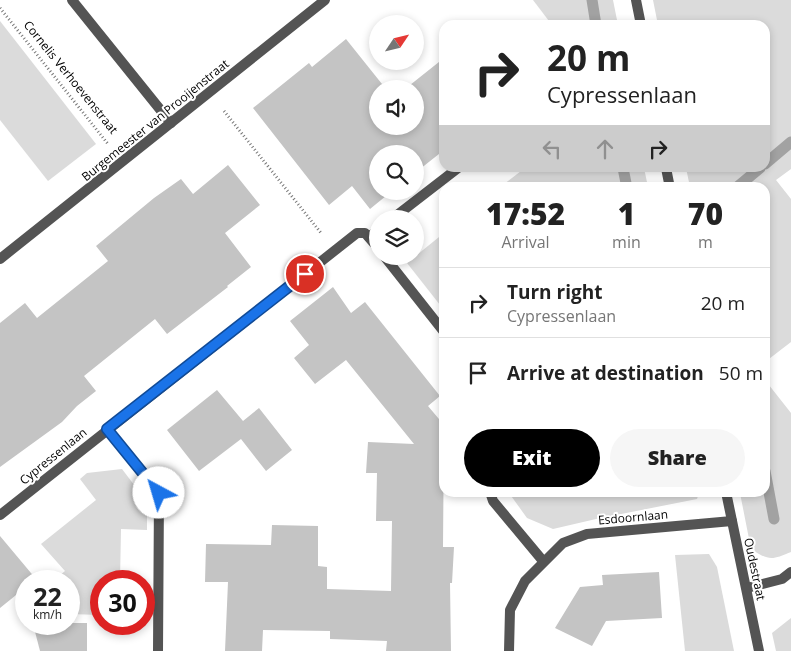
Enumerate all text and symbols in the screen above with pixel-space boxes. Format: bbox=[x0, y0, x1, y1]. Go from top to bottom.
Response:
north arrow bbox=[369, 15, 424, 70]
map controls bbox=[369, 15, 424, 265]
street label: Cornelis Verhoevenstraat bbox=[20, 17, 122, 137]
text: 20 m bbox=[547, 34, 630, 81]
icon: right bbox=[464, 40, 529, 105]
street label: Burgemeester van Prooijenstraat bbox=[78, 55, 232, 185]
text: Cypressenlaan bbox=[547, 79, 697, 109]
button: sound bbox=[369, 80, 424, 135]
icon: left bbox=[538, 135, 566, 163]
icon: ahead bbox=[591, 135, 619, 163]
icon: right bbox=[644, 135, 672, 163]
button: search bbox=[369, 145, 424, 200]
text: 17:52 bbox=[486, 193, 565, 234]
text: 1 bbox=[618, 193, 635, 234]
text: 70 bbox=[688, 193, 723, 234]
button: layers bbox=[369, 210, 424, 265]
text: Arrival bbox=[501, 231, 550, 253]
text: min bbox=[612, 231, 641, 253]
text: m bbox=[698, 231, 713, 253]
pin bbox=[284, 253, 326, 295]
icon: arrive bbox=[291, 260, 319, 288]
text: Turn right bbox=[507, 279, 602, 305]
icon: right bbox=[464, 289, 492, 317]
text: 20 m bbox=[701, 290, 745, 316]
text: Cypressenlaan bbox=[507, 305, 616, 327]
icon: arrive bbox=[464, 359, 492, 387]
text: Arrive at destination bbox=[507, 360, 704, 386]
text: 50 m bbox=[719, 360, 763, 386]
street label: Cypressenlaan bbox=[16, 424, 90, 488]
button: Exit bbox=[464, 429, 600, 487]
button: Share bbox=[610, 429, 745, 487]
position arrow bbox=[132, 466, 184, 518]
street label: Esdoornlaan bbox=[597, 505, 669, 529]
street label: Oudestraat bbox=[740, 536, 770, 602]
speed limit sign: 30 bbox=[90, 570, 155, 635]
text: 22 bbox=[33, 579, 62, 613]
text: km/h bbox=[33, 606, 62, 623]

